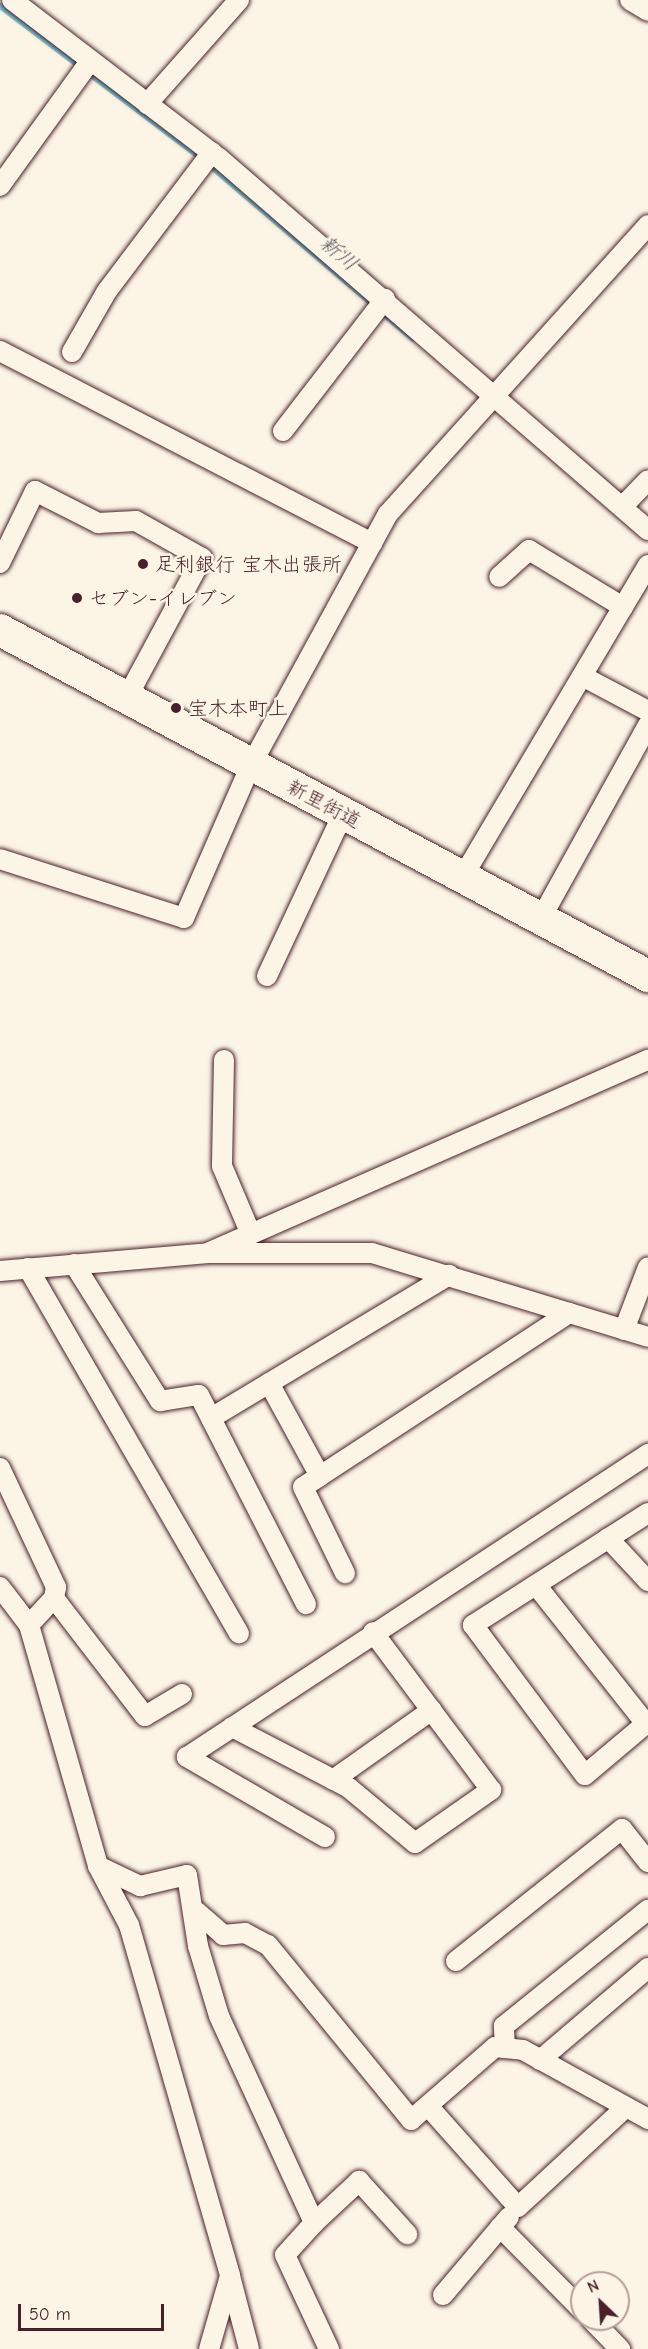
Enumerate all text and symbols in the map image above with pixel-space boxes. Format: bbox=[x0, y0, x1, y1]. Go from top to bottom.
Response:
water label: 新川 bbox=[315, 230, 363, 276]
place label: 足利銀行 宝木出張所 bbox=[155, 552, 342, 576]
marker: 足利銀行 宝木出張所 bbox=[136, 557, 150, 571]
place label: セブン-イレブン bbox=[89, 586, 237, 610]
marker: セブン-イレブン bbox=[70, 591, 84, 605]
place label: 宝木本町上 bbox=[188, 696, 288, 720]
marker: 宝木本町上 bbox=[169, 701, 183, 715]
street label: 新里街道 bbox=[283, 775, 365, 833]
north arrow bbox=[570, 2271, 630, 2331]
text: N bbox=[585, 2276, 602, 2297]
scale bar bbox=[21, 2292, 166, 2330]
text: 50 m bbox=[29, 2304, 71, 2325]

